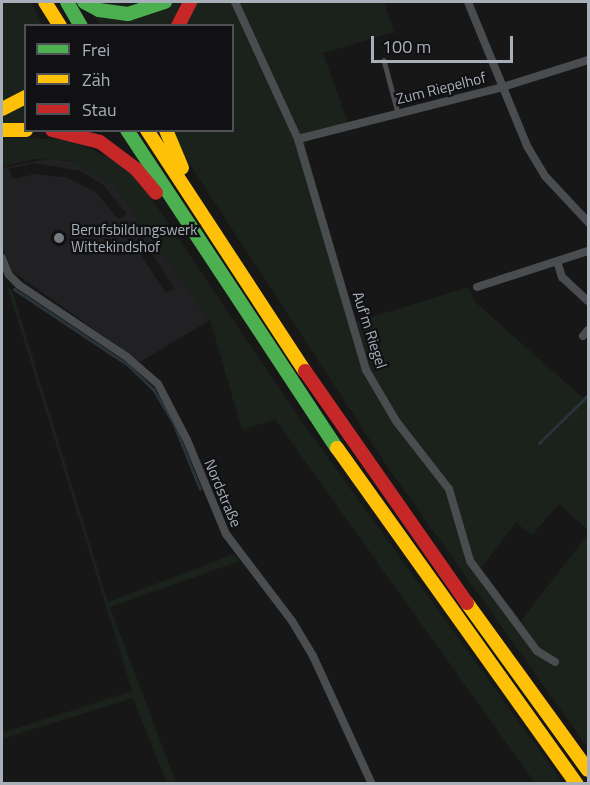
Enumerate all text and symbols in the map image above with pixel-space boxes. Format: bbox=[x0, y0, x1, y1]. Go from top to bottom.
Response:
legend bbox=[24, 24, 234, 132]
scale bar bbox=[374, 24, 516, 62]
text: 100 m bbox=[382, 33, 431, 60]
text: Frei bbox=[82, 36, 110, 63]
text: Zäh bbox=[82, 66, 110, 93]
street label: Zum Riepelhof bbox=[394, 68, 488, 108]
text: Stau bbox=[82, 96, 117, 123]
place label: Berufsbildungswerk Wittekindshof bbox=[71, 220, 197, 255]
marker: Berufsbildungswerk Wittekindshof bbox=[52, 231, 66, 245]
street label: Auf'm Riegel bbox=[349, 289, 391, 371]
street label: Nordstraße bbox=[201, 456, 245, 530]

